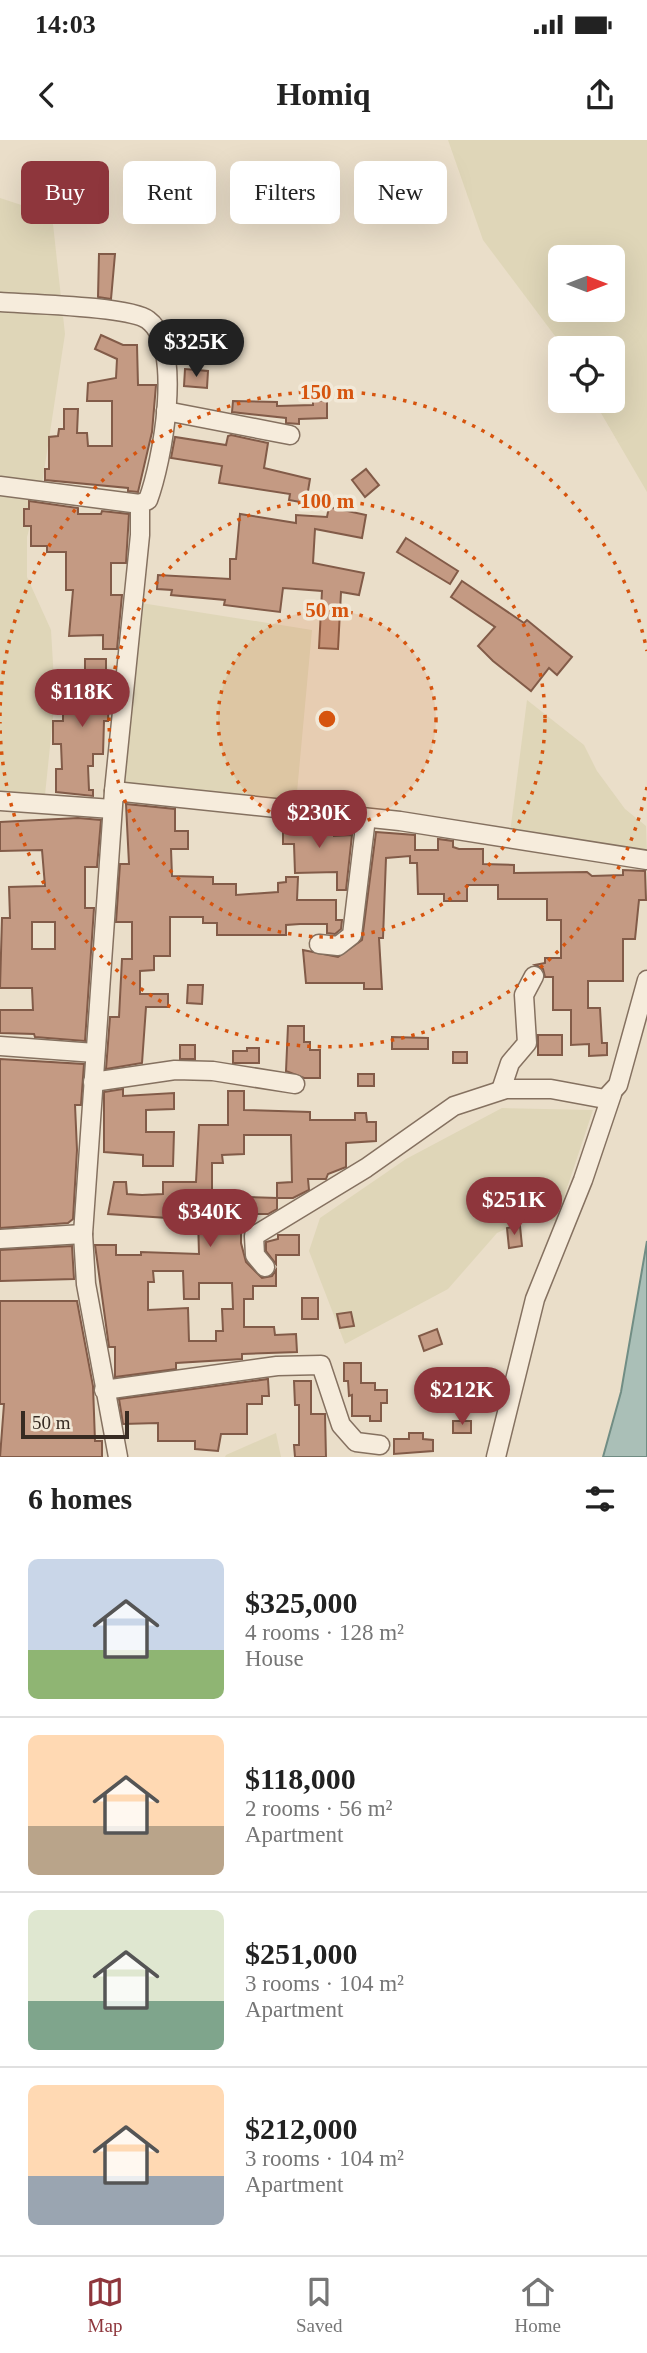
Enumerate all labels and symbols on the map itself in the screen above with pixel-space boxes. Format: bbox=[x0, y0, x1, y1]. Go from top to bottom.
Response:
north arrow bbox=[548, 245, 625, 322]
pin: $325K bbox=[147, 320, 245, 379]
text: 150 m bbox=[300, 380, 355, 404]
text: 100 m bbox=[300, 489, 355, 513]
text: 50 m bbox=[305, 598, 349, 622]
pin: $118K bbox=[33, 670, 131, 729]
centre of rings bbox=[315, 707, 339, 731]
pin: $230K bbox=[270, 790, 368, 850]
pin: $251K bbox=[465, 1178, 563, 1237]
pin: $340K bbox=[161, 1190, 259, 1249]
pin: $212K bbox=[413, 1368, 511, 1427]
scale bar bbox=[21, 1408, 130, 1440]

